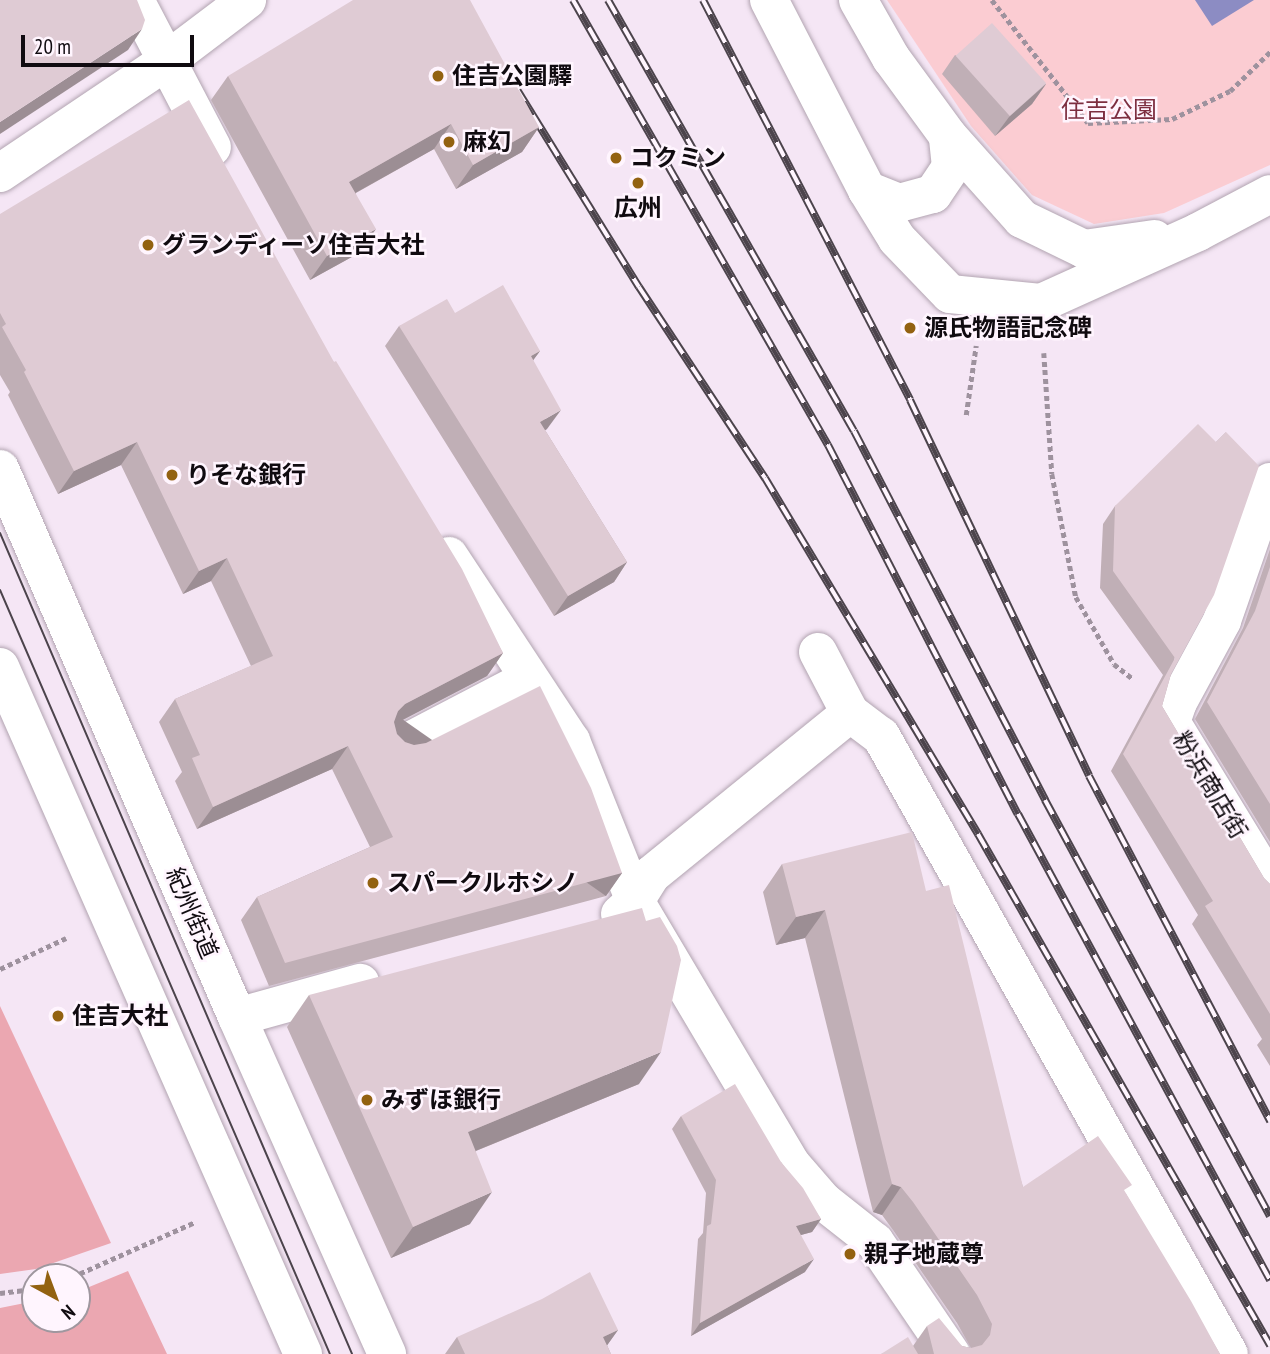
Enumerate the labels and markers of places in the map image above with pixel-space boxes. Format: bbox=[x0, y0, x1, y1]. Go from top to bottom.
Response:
place label: 住吉公園驛 bbox=[452, 62, 572, 90]
marker: 住吉公園驛 bbox=[430, 68, 446, 84]
place label: 麻幻 bbox=[463, 128, 511, 156]
marker: 麻幻 bbox=[441, 134, 457, 150]
place label: コクミン bbox=[630, 144, 726, 172]
marker: コクミン bbox=[608, 150, 624, 166]
marker: 広州 bbox=[630, 175, 646, 191]
place label: 広州 bbox=[614, 194, 662, 222]
place label: グランディーソ住吉大社 bbox=[162, 231, 426, 259]
marker: グランディーソ住吉大社 bbox=[140, 237, 156, 253]
place label: 源氏物語記念碑 bbox=[924, 314, 1092, 342]
marker: 源氏物語記念碑 bbox=[902, 320, 918, 336]
place label: りそな銀行 bbox=[186, 461, 306, 489]
marker: りそな銀行 bbox=[164, 467, 180, 483]
place label: スパークルホシノ bbox=[387, 869, 579, 897]
marker: スパークルホシノ bbox=[365, 875, 381, 891]
place label: 住吉大社 bbox=[72, 1002, 168, 1030]
marker: 住吉大社 bbox=[50, 1008, 66, 1024]
place label: みずほ銀行 bbox=[381, 1086, 501, 1114]
marker: みずほ銀行 bbox=[359, 1092, 375, 1108]
place label: 親子地蔵尊 bbox=[864, 1240, 984, 1268]
marker: 親子地蔵尊 bbox=[842, 1246, 858, 1262]

